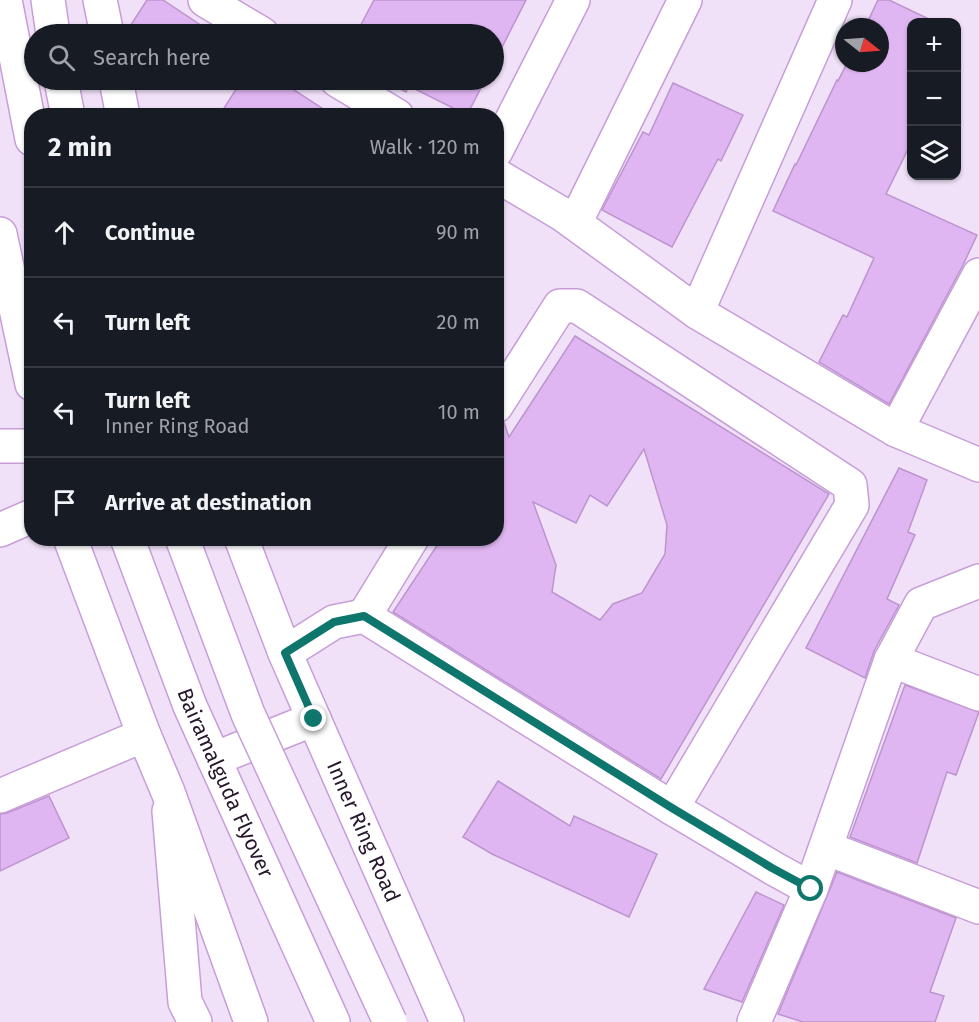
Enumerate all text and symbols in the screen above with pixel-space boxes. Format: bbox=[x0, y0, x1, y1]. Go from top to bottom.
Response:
north arrow bbox=[835, 18, 889, 72]
map controls bbox=[907, 18, 961, 180]
button: + bbox=[907, 18, 961, 72]
search box bbox=[24, 24, 504, 90]
icon: search bbox=[45, 41, 78, 74]
text: Search here bbox=[93, 44, 211, 71]
button: − bbox=[907, 72, 961, 126]
button: layers bbox=[907, 126, 961, 180]
text: 2 min bbox=[48, 132, 112, 163]
text: Walk · 120 m bbox=[370, 135, 480, 159]
icon: ahead bbox=[48, 216, 81, 249]
text: Continue bbox=[105, 219, 195, 246]
text: 90 m bbox=[436, 220, 480, 244]
icon: left bbox=[48, 306, 81, 339]
text: Turn left bbox=[105, 309, 190, 336]
text: 20 m bbox=[437, 310, 480, 334]
text: Turn left bbox=[105, 387, 190, 414]
icon: left bbox=[48, 396, 81, 429]
text: 10 m bbox=[438, 400, 480, 424]
text: Inner Ring Road bbox=[105, 414, 250, 438]
icon: arrive bbox=[48, 486, 81, 519]
text: Arrive at destination bbox=[105, 489, 312, 516]
street label: Bairamalguda Flyover bbox=[172, 685, 279, 882]
route end bbox=[300, 705, 326, 731]
street label: Inner Ring Road bbox=[321, 757, 406, 906]
route start bbox=[797, 875, 823, 901]

